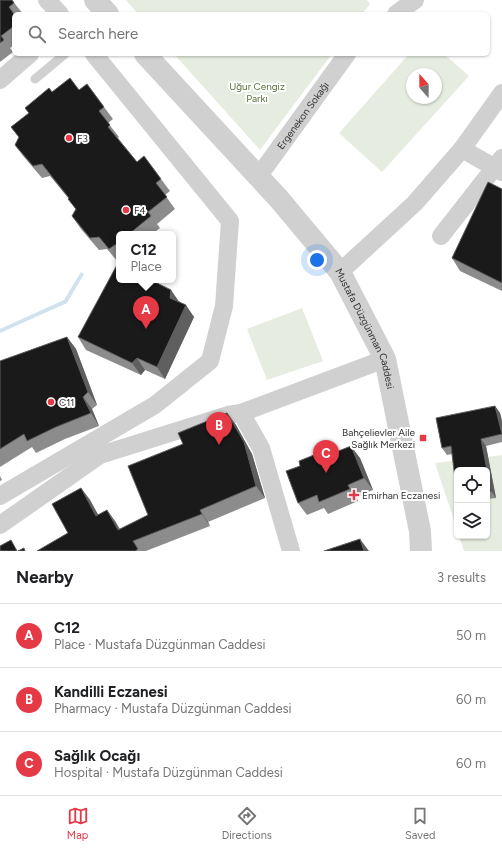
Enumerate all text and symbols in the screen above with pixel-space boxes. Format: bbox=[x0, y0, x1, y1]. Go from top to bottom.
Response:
search box bbox=[12, 12, 490, 56]
icon: search bbox=[26, 23, 48, 45]
text: Search here bbox=[58, 25, 138, 43]
north arrow bbox=[406, 68, 442, 104]
street label: Ergenekon Sokağı bbox=[274, 79, 331, 152]
park label: Uğur Cengiz Parkı bbox=[229, 80, 285, 105]
place label: F3 bbox=[77, 132, 88, 145]
marker: F3 bbox=[64, 133, 74, 143]
place label: F4 bbox=[134, 204, 146, 217]
marker: F4 bbox=[121, 205, 131, 215]
popup bbox=[116, 231, 176, 283]
text: C12 bbox=[130, 241, 156, 259]
your location bbox=[307, 250, 327, 270]
text: Place bbox=[130, 259, 162, 274]
street label: Mustafa Düzgünman Caddesi bbox=[333, 266, 397, 390]
pin: A bbox=[133, 296, 159, 329]
place label: C11 bbox=[59, 396, 74, 409]
marker: C11 bbox=[46, 397, 56, 407]
pin: B bbox=[206, 412, 232, 445]
place label: Bahçelievler Aile Sağlık Merkezi bbox=[342, 426, 416, 451]
marker: Bahçelievler Aile Sağlık Merkezi bbox=[418, 433, 428, 443]
pin: C bbox=[313, 440, 339, 473]
map controls bbox=[454, 467, 490, 539]
button: locate bbox=[454, 467, 490, 503]
place label: Emirhan Eczanesi bbox=[362, 489, 440, 502]
marker: Emirhan Eczanesi bbox=[349, 490, 359, 500]
button: layers bbox=[454, 503, 490, 539]
text: Nearby bbox=[16, 567, 74, 587]
text: 3 results bbox=[437, 570, 486, 585]
text: C12 bbox=[54, 619, 80, 637]
text: A bbox=[24, 628, 34, 643]
text: 50 m bbox=[456, 628, 486, 643]
text: Place · Mustafa Düzgünman Caddesi bbox=[54, 637, 266, 652]
text: Kandilli Eczanesi bbox=[54, 683, 168, 701]
text: B bbox=[25, 692, 33, 707]
text: 60 m bbox=[456, 692, 486, 707]
text: Pharmacy · Mustafa Düzgünman Caddesi bbox=[54, 701, 292, 716]
text: Sağlık Ocağı bbox=[54, 747, 140, 765]
text: C bbox=[24, 756, 34, 771]
text: 60 m bbox=[456, 756, 486, 771]
text: Hospital · Mustafa Düzgünman Caddesi bbox=[54, 765, 283, 780]
tab: Map bbox=[67, 805, 89, 842]
tab: Directions bbox=[222, 805, 272, 842]
tab: Saved bbox=[405, 805, 435, 842]

